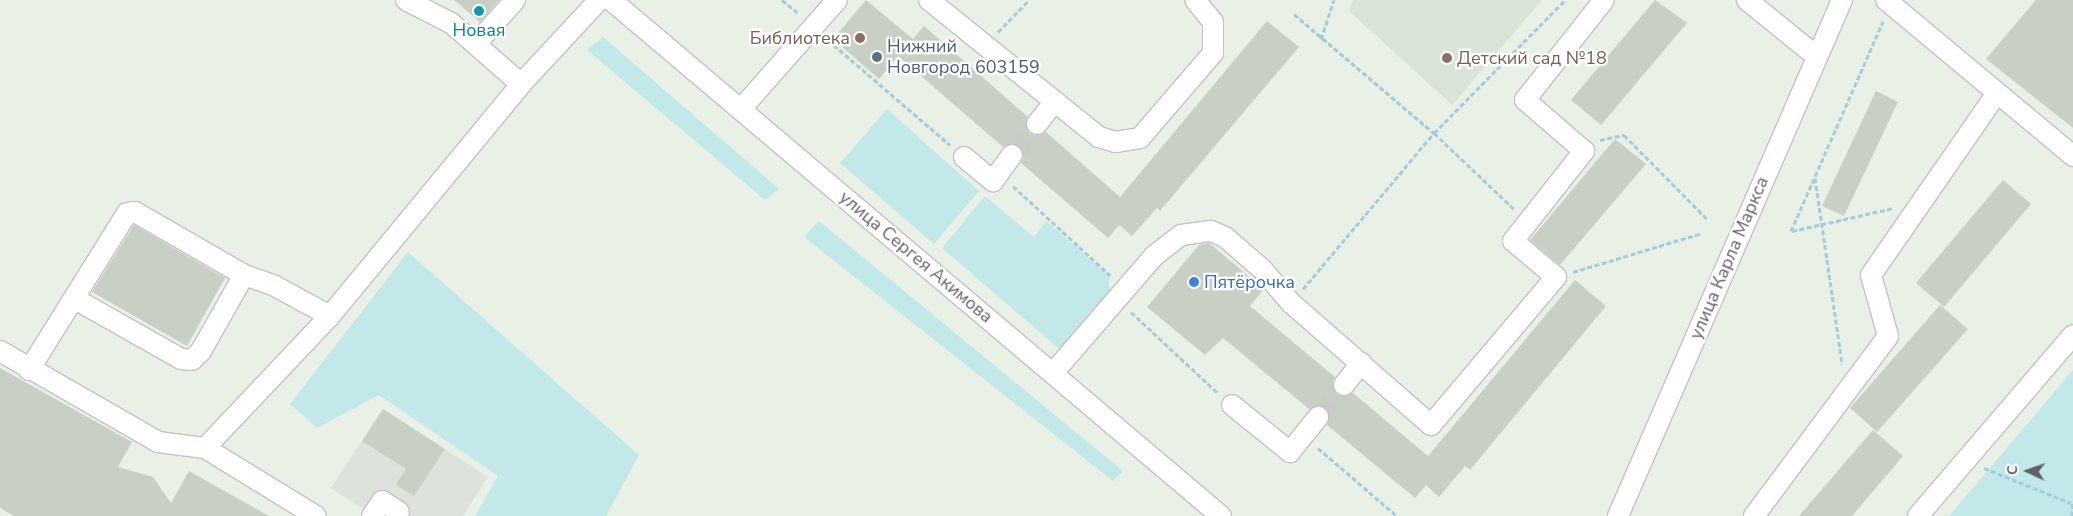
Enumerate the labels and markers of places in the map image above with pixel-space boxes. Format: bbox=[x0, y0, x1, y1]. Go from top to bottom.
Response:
marker: Новая bbox=[473, 5, 485, 17]
place label: Новая bbox=[452, 19, 506, 41]
place label: Библиотека bbox=[750, 27, 850, 49]
marker: Библиотека bbox=[854, 32, 866, 44]
place label: Нижний Новгород 603159 bbox=[887, 36, 1040, 78]
place label: Детский сад №18 bbox=[1457, 47, 1607, 69]
marker: Нижний Новгород 603159 bbox=[871, 51, 883, 63]
marker: Детский сад №18 bbox=[1441, 52, 1453, 64]
place label: Пятёрочка bbox=[1204, 271, 1295, 293]
marker: Пятёрочка bbox=[1188, 276, 1200, 288]

